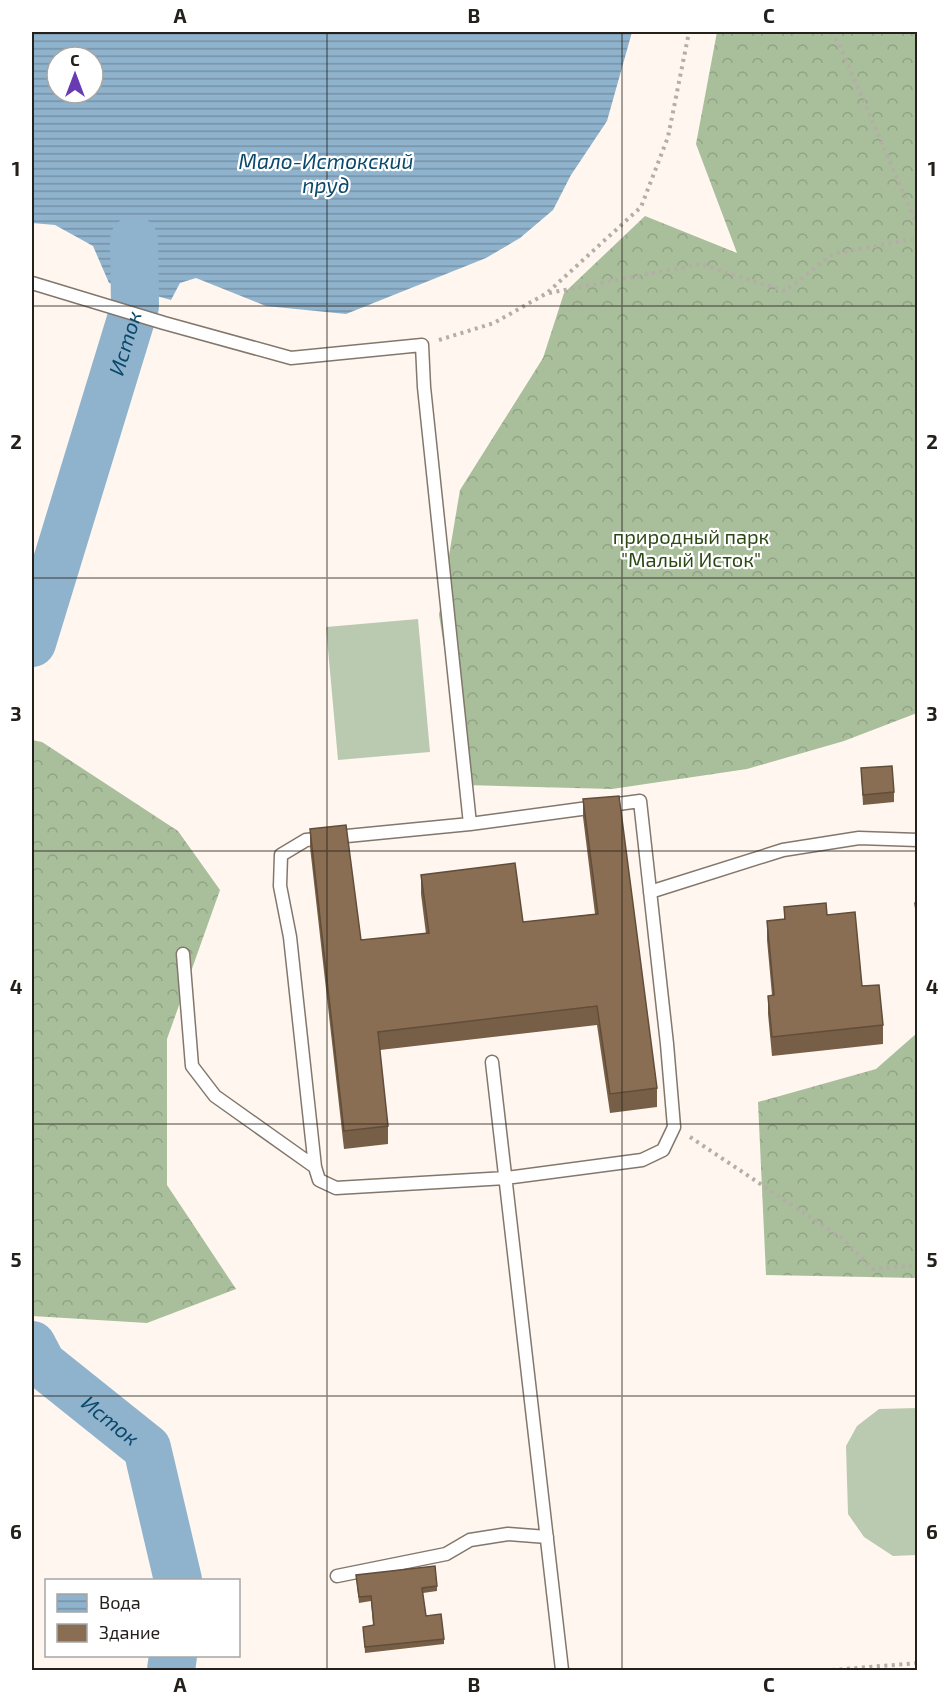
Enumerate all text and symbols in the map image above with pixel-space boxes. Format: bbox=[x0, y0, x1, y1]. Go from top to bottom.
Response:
text: A bbox=[173, 3, 187, 27]
text: B bbox=[468, 3, 480, 27]
text: C bbox=[763, 3, 775, 27]
north arrow bbox=[45, 45, 105, 105]
text: С bbox=[70, 50, 80, 69]
water label: Мало-Истокский пруд bbox=[238, 148, 414, 197]
text: 1 bbox=[12, 156, 20, 180]
text: 1 bbox=[928, 156, 936, 180]
water label: Исток bbox=[102, 307, 145, 378]
text: 2 bbox=[10, 429, 22, 453]
text: 2 bbox=[926, 429, 938, 453]
park label: природный парк "Малый Исток" bbox=[613, 524, 770, 571]
text: 3 bbox=[10, 701, 22, 725]
text: 3 bbox=[926, 701, 938, 725]
text: 4 bbox=[10, 974, 23, 998]
text: 4 bbox=[926, 974, 939, 998]
text: 5 bbox=[10, 1247, 22, 1271]
text: 5 bbox=[926, 1247, 938, 1271]
water label: Исток bbox=[77, 1389, 145, 1450]
text: 6 bbox=[10, 1519, 22, 1543]
text: 6 bbox=[926, 1519, 938, 1543]
legend bbox=[45, 1579, 240, 1657]
text: Вода bbox=[99, 1591, 141, 1613]
text: Здание bbox=[99, 1621, 160, 1643]
text: A bbox=[173, 1672, 187, 1696]
text: B bbox=[468, 1672, 480, 1696]
text: C bbox=[763, 1672, 775, 1696]

